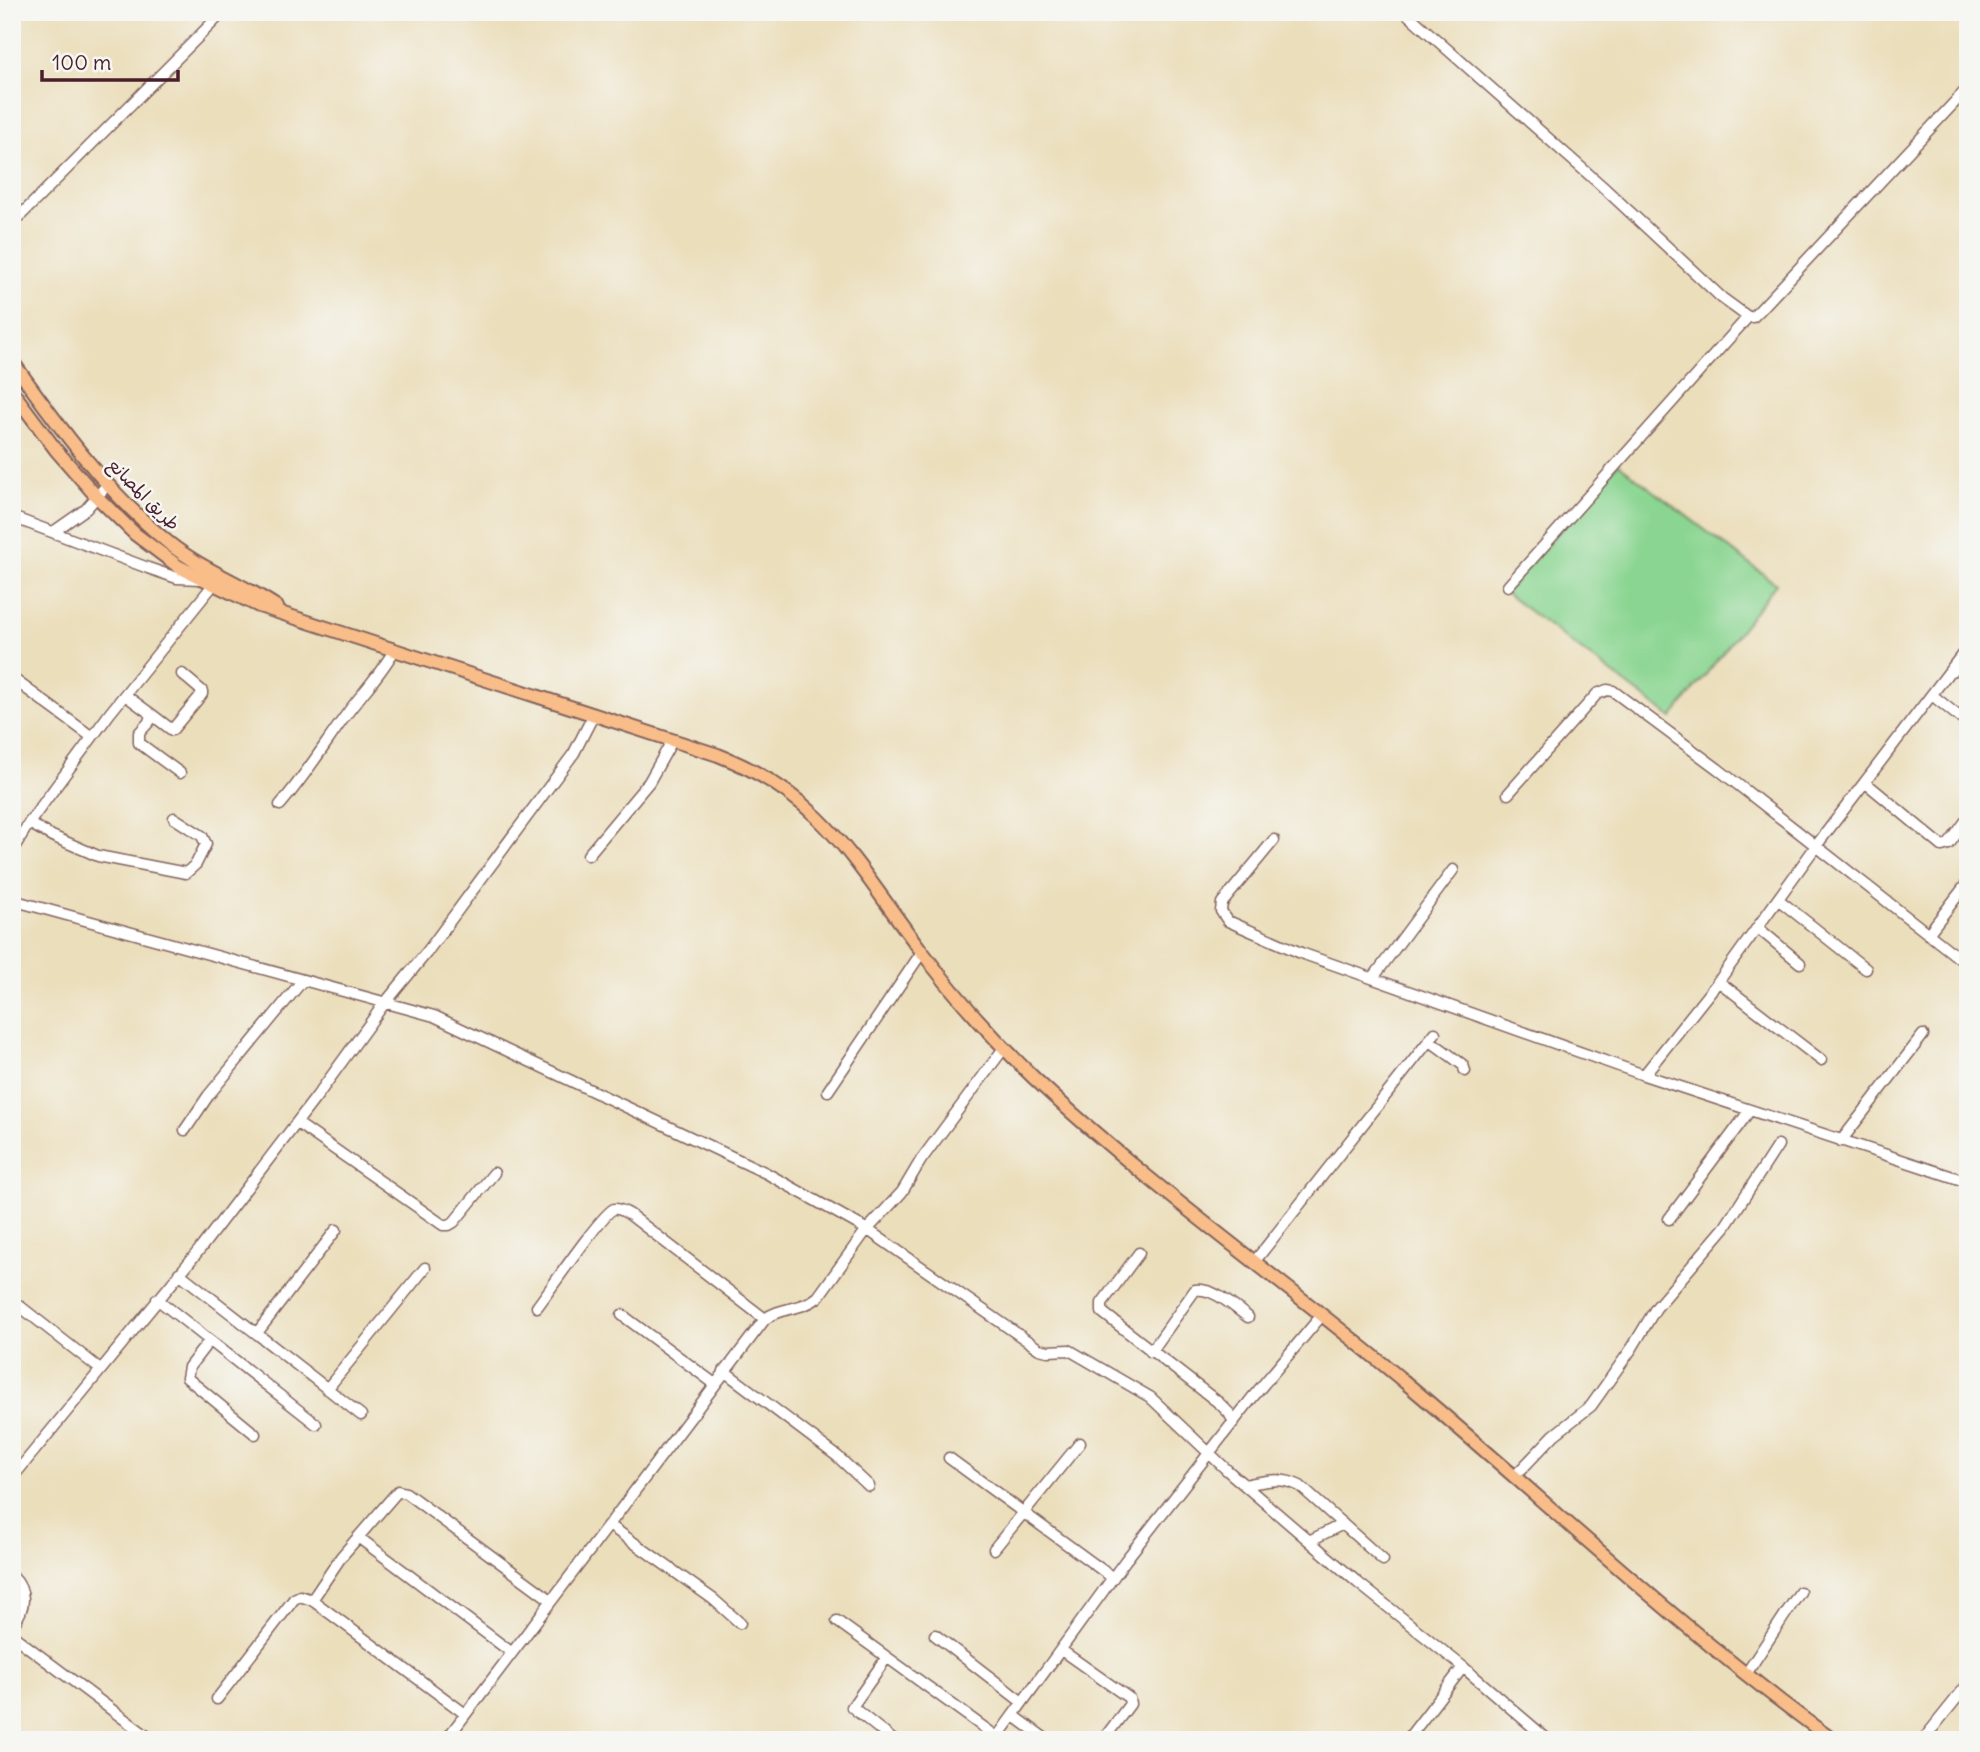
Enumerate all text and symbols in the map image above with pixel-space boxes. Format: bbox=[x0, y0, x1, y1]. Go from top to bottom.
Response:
scale bar bbox=[42, 38, 178, 82]
text: 100 m bbox=[52, 49, 111, 76]
street label: طريق المصانع bbox=[102, 453, 185, 536]

